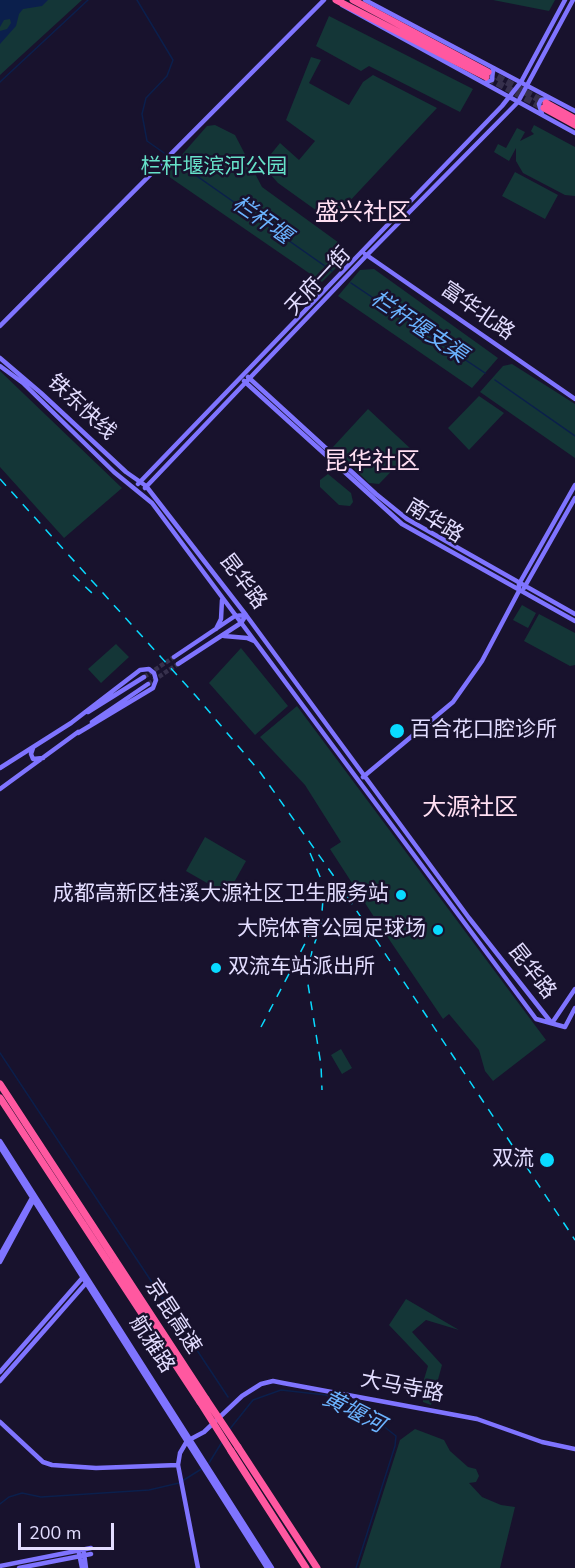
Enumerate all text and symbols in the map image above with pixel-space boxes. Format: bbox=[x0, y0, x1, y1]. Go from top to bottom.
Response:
park label: 栏杆堰滨河公园 bbox=[141, 155, 287, 181]
water label: 栏杆堰 bbox=[226, 191, 296, 251]
district label: 盛兴社区 bbox=[315, 200, 411, 228]
street label: 天府一街 bbox=[281, 243, 357, 321]
street label: 富华北路 bbox=[435, 278, 519, 346]
water label: 栏杆堰支渠 bbox=[365, 286, 471, 370]
street label: 铁东快线 bbox=[42, 370, 120, 446]
district label: 昆华社区 bbox=[324, 449, 420, 477]
street label: 南华路 bbox=[401, 495, 467, 549]
street label: 昆华路 bbox=[213, 549, 271, 615]
place label: 百合花口腔诊所 bbox=[410, 718, 557, 744]
marker: 百合花口腔诊所 bbox=[388, 722, 406, 740]
district label: 大源社区 bbox=[422, 795, 518, 823]
place label: 成都高新区桂溪大源社区卫生服务站 bbox=[53, 882, 389, 908]
marker: 成都高新区桂溪大源社区卫生服务站 bbox=[394, 888, 408, 902]
place label: 大院体育公园足球场 bbox=[237, 917, 426, 943]
marker: 大院体育公园足球场 bbox=[431, 923, 445, 937]
street label: 昆华路 bbox=[502, 939, 560, 1005]
place label: 双流车站派出所 bbox=[228, 955, 375, 981]
marker: 双流车站派出所 bbox=[209, 961, 223, 975]
place label: 双流 bbox=[492, 1147, 534, 1173]
marker: 双流 bbox=[538, 1151, 556, 1169]
street label: 京昆高速 bbox=[139, 1275, 205, 1359]
street label: 航雅路 bbox=[123, 1312, 179, 1378]
street label: 大马寺路 bbox=[358, 1368, 446, 1408]
water label: 黄堰河 bbox=[318, 1386, 388, 1440]
scale bar bbox=[21, 1511, 117, 1549]
text: 200 m bbox=[29, 1521, 81, 1545]

